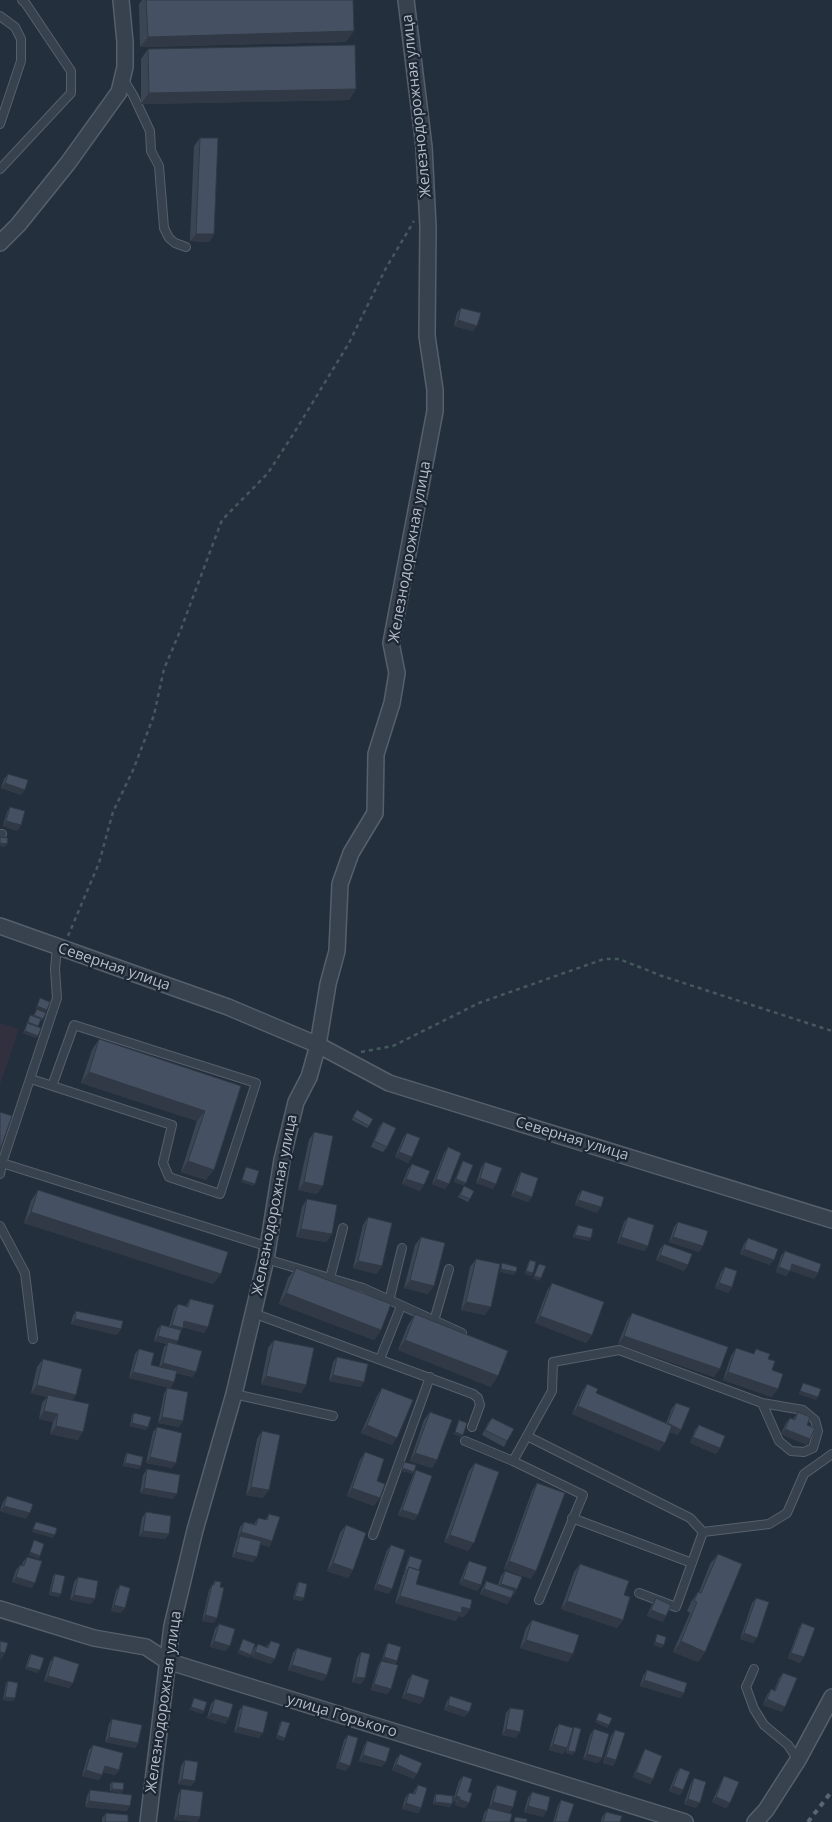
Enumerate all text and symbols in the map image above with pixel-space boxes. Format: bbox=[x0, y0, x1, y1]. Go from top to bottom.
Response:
street label: Железнодорожная улица bbox=[398, 14, 436, 198]
street label: Железнодорожная улица bbox=[385, 460, 435, 644]
street label: Северная улица bbox=[56, 939, 172, 995]
street label: Железнодорожная улица bbox=[249, 1113, 301, 1297]
street label: Северная улица bbox=[513, 1113, 631, 1165]
street label: Железнодорожная улица bbox=[142, 1610, 186, 1794]
street label: улица Горького bbox=[285, 1691, 399, 1741]

